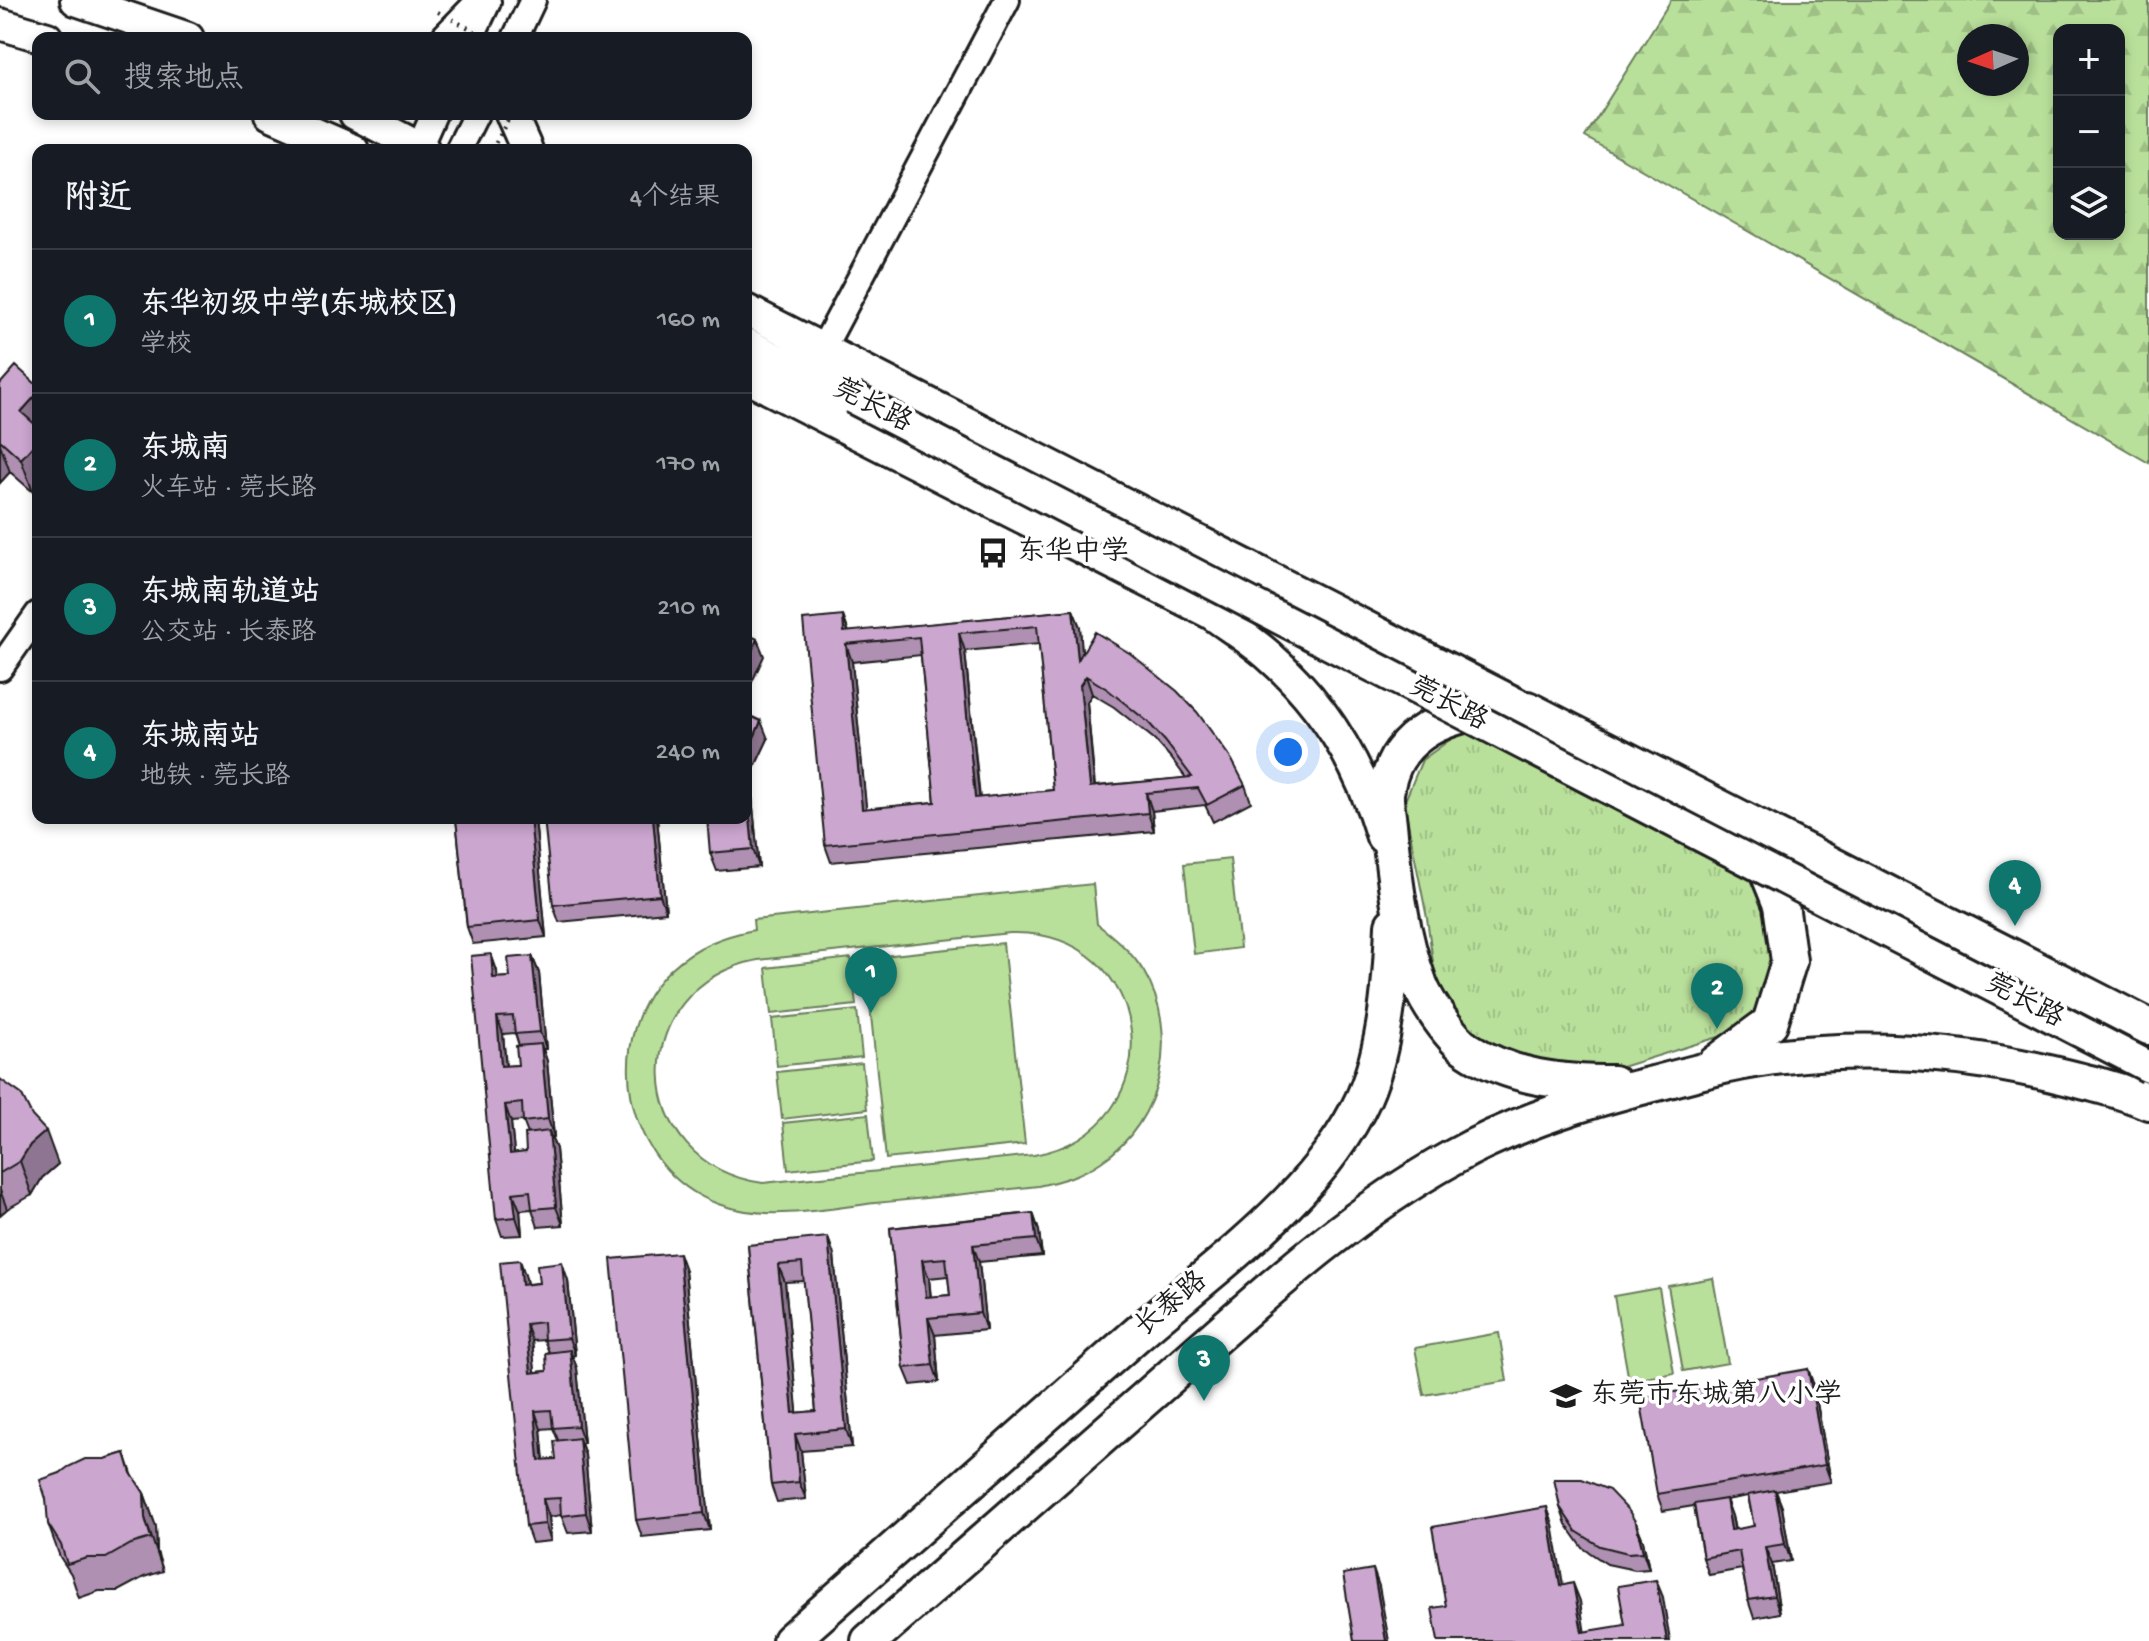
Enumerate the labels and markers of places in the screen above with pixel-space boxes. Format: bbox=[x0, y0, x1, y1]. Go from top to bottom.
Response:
place label: 东华中学 bbox=[1017, 535, 1129, 570]
bus stop icon: 东华中学 bbox=[976, 536, 1010, 570]
pin: 4 bbox=[1989, 860, 2041, 926]
pin: 1 bbox=[845, 947, 897, 1013]
pin: 2 bbox=[1691, 963, 1743, 1029]
pin: 3 bbox=[1178, 1335, 1230, 1401]
school or university icon: 东莞市东城第八小学 bbox=[1549, 1379, 1583, 1413]
place label: 东莞市东城第八小学 bbox=[1590, 1379, 1842, 1413]

